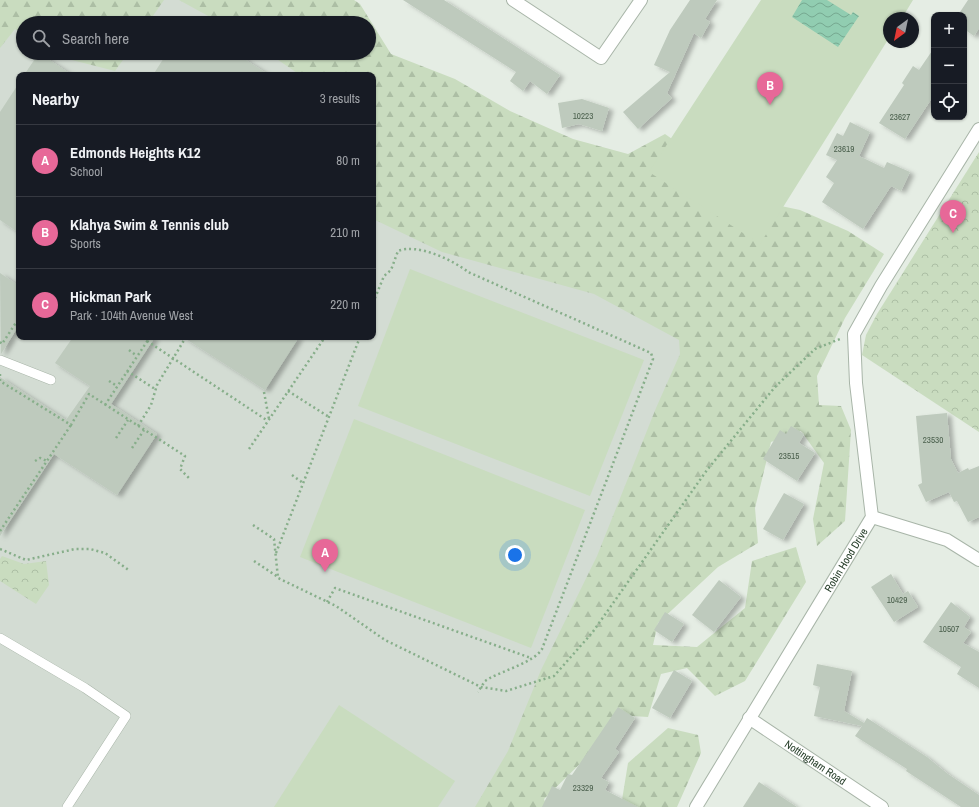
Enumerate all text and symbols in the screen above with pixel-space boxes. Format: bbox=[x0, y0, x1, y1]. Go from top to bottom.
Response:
north arrow bbox=[883, 12, 919, 48]
map controls bbox=[931, 12, 967, 120]
button: + bbox=[931, 12, 967, 48]
search box bbox=[16, 16, 376, 60]
icon: search bbox=[30, 27, 52, 49]
text: Search here bbox=[62, 28, 129, 49]
button: − bbox=[931, 48, 967, 84]
pin: B bbox=[757, 72, 783, 105]
button: locate bbox=[931, 84, 967, 120]
text: Nearby bbox=[32, 87, 79, 110]
text: 3 results bbox=[320, 90, 360, 107]
house number: 10223 bbox=[573, 110, 593, 122]
house number: 23627 bbox=[890, 111, 910, 123]
text: Edmonds Heights K12 bbox=[70, 142, 201, 163]
house number: 23619 bbox=[834, 143, 854, 155]
text: A bbox=[41, 152, 49, 169]
text: 80 m bbox=[336, 152, 360, 169]
text: School bbox=[70, 163, 103, 180]
pin: C bbox=[940, 200, 966, 233]
text: Klahya Swim & Tennis club bbox=[70, 214, 229, 235]
text: B bbox=[41, 224, 49, 241]
text: 210 m bbox=[330, 224, 360, 241]
text: Sports bbox=[70, 235, 101, 252]
text: Hickman Park bbox=[70, 286, 151, 307]
text: C bbox=[41, 296, 49, 313]
text: 220 m bbox=[330, 296, 360, 313]
text: Park · 104th Avenue West bbox=[70, 307, 193, 324]
house number: 23530 bbox=[923, 434, 943, 446]
house number: 23515 bbox=[779, 450, 799, 462]
street label: Robin Hood Drive bbox=[821, 525, 871, 595]
pin: A bbox=[312, 539, 338, 572]
your location bbox=[505, 545, 525, 565]
house number: 10429 bbox=[887, 594, 907, 606]
house number: 10507 bbox=[939, 623, 959, 635]
street label: Nottingham Road bbox=[782, 737, 849, 788]
house number: 23329 bbox=[573, 782, 593, 794]

